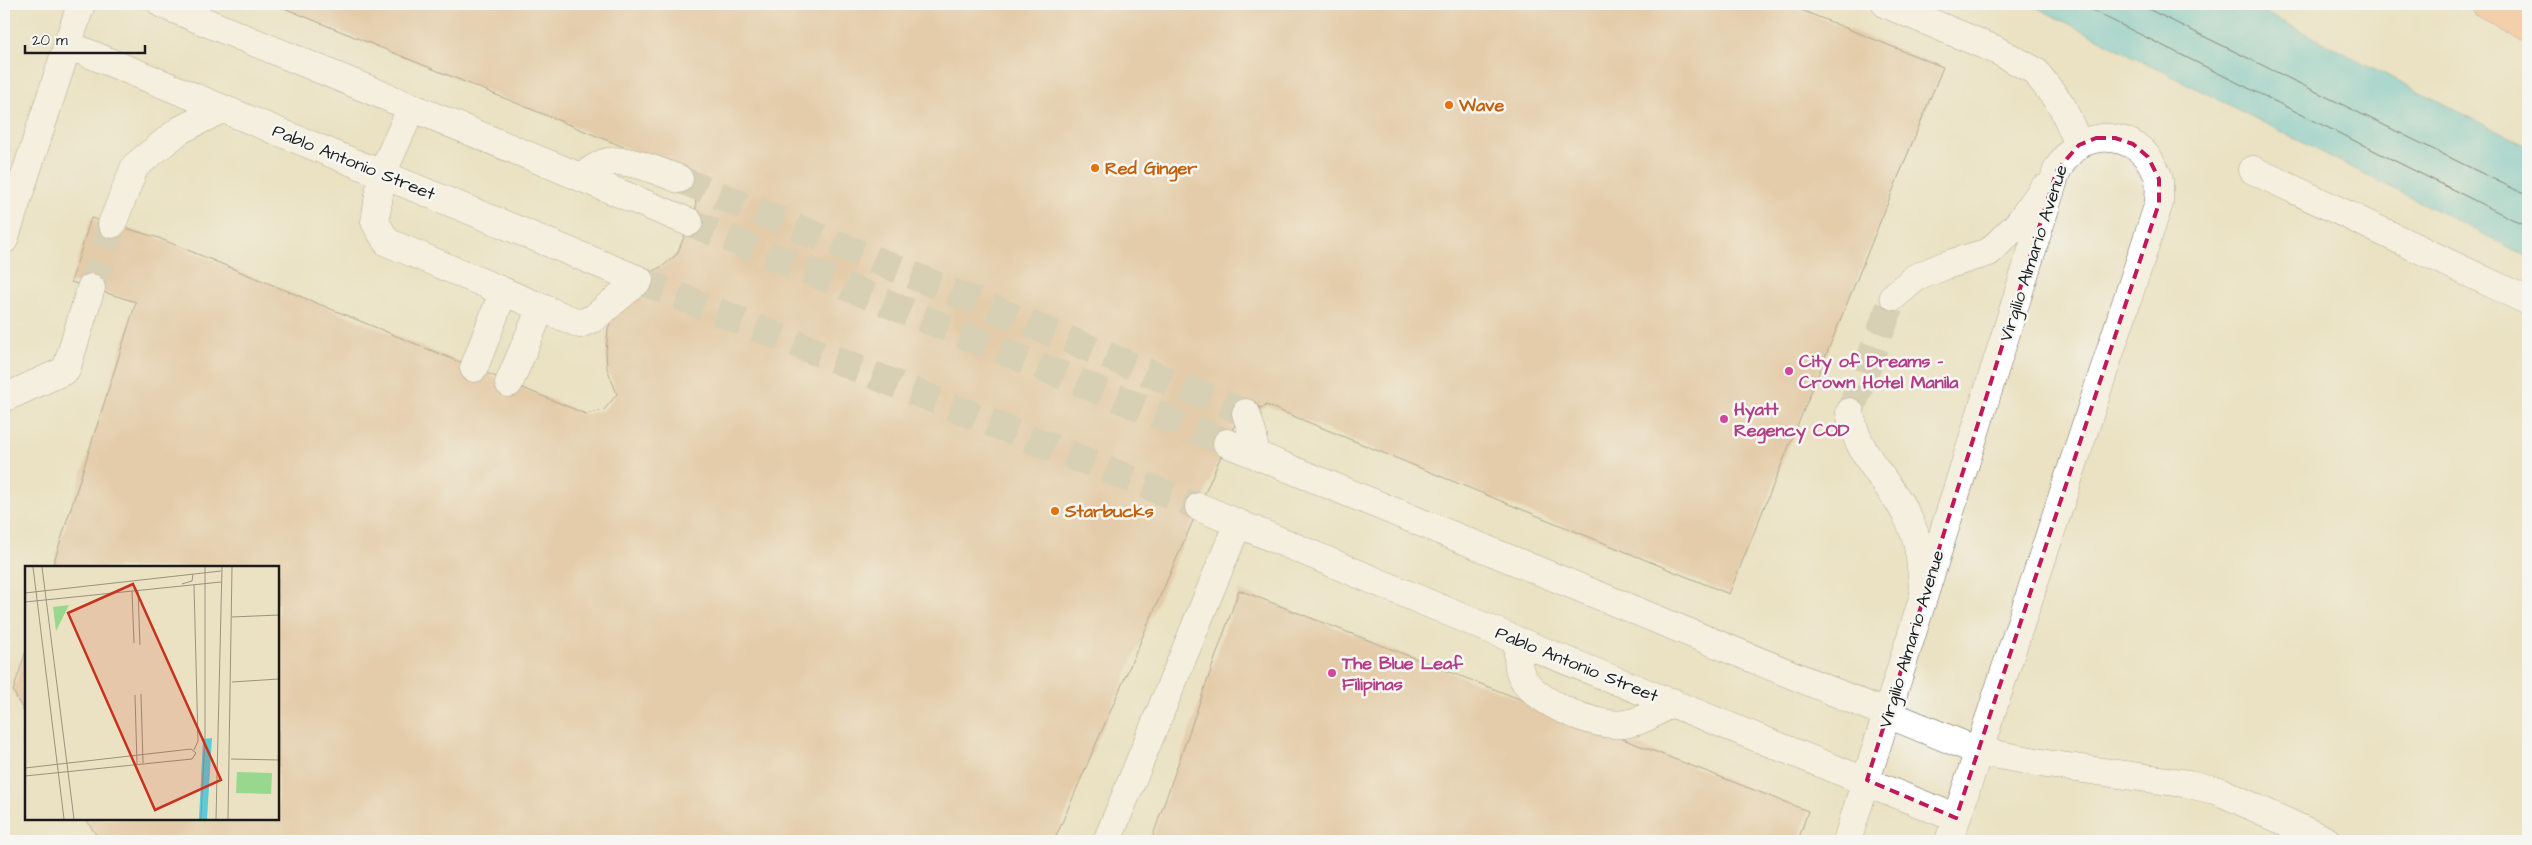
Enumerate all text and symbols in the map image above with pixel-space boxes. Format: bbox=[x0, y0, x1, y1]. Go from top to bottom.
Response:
scale bar bbox=[25, 22, 145, 54]
text: 20 m bbox=[32, 30, 68, 51]
place label: Wave bbox=[1458, 93, 1504, 118]
marker: Wave bbox=[1443, 99, 1455, 111]
street label: Pablo Antonio Street bbox=[269, 118, 440, 207]
place label: Red Ginger bbox=[1105, 156, 1197, 182]
street label: Virgilio Almario Avenue bbox=[1993, 161, 2075, 345]
marker: Red Ginger bbox=[1089, 162, 1101, 174]
place label: City of Dreams - Crown Hotel Manila bbox=[1799, 349, 1959, 395]
marker: City of Dreams - Crown Hotel Manila bbox=[1783, 365, 1795, 377]
place label: Hyatt Regency COD bbox=[1734, 397, 1850, 444]
marker: Hyatt Regency COD bbox=[1718, 413, 1730, 425]
place label: Starbucks bbox=[1064, 499, 1154, 524]
marker: Starbucks bbox=[1049, 505, 1061, 517]
street label: Virgilio Almario Avenue bbox=[1873, 547, 1951, 731]
inset map bbox=[25, 566, 279, 820]
street label: Pablo Antonio Street bbox=[1492, 620, 1663, 709]
place label: The Blue Leaf Filipinas bbox=[1341, 651, 1464, 697]
marker: The Blue Leaf Filipinas bbox=[1326, 667, 1338, 679]

